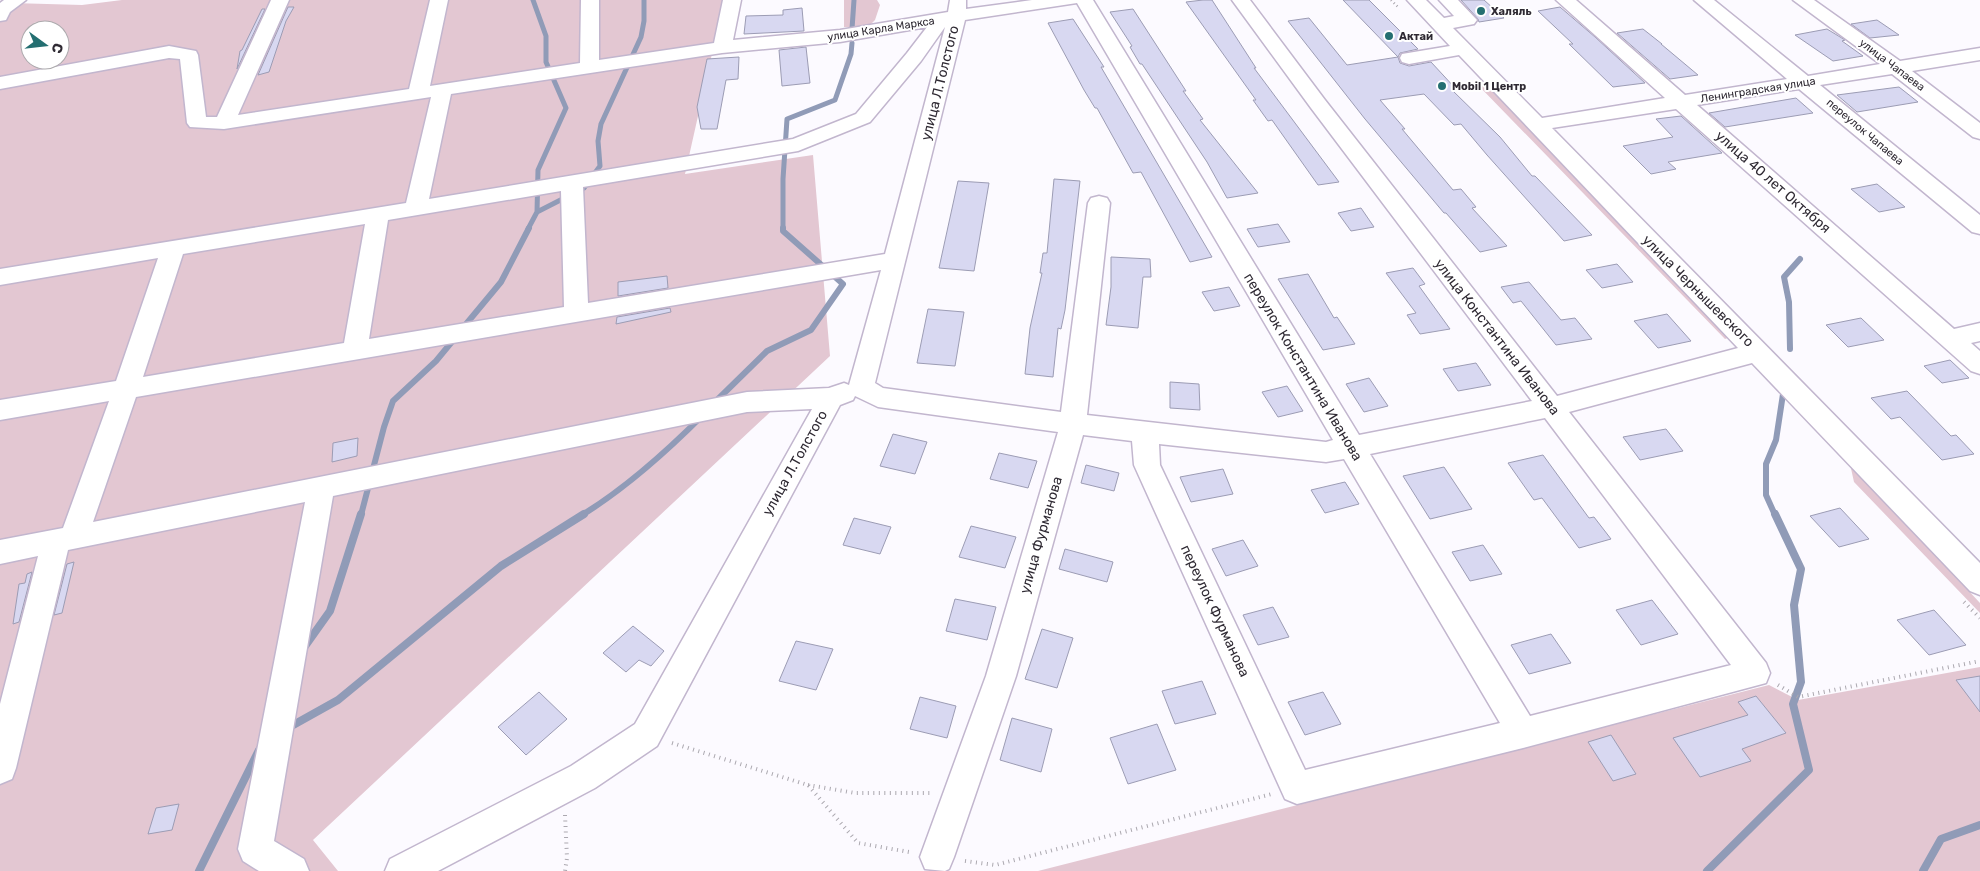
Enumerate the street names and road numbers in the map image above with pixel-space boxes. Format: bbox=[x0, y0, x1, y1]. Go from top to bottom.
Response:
street label: улица Карла Маркса bbox=[827, 14, 935, 44]
street label: улица Л.Толстого bbox=[917, 24, 963, 142]
street label: улица Чапаева bbox=[1857, 36, 1927, 94]
street label: Ленинградская улица bbox=[1700, 74, 1816, 106]
street label: переулок Чапаева bbox=[1824, 96, 1906, 168]
street label: улица 40 лет Октября bbox=[1712, 127, 1834, 237]
street label: улица Чернышевского bbox=[1639, 232, 1757, 350]
street label: улица Константина Иванова bbox=[1431, 256, 1563, 418]
street label: переулок Константина Иванова bbox=[1240, 270, 1366, 464]
street label: улица Л.Толстого bbox=[759, 407, 831, 519]
street label: улица Фурманова bbox=[1016, 474, 1066, 596]
street label: переулок Фурманова bbox=[1177, 542, 1253, 680]

